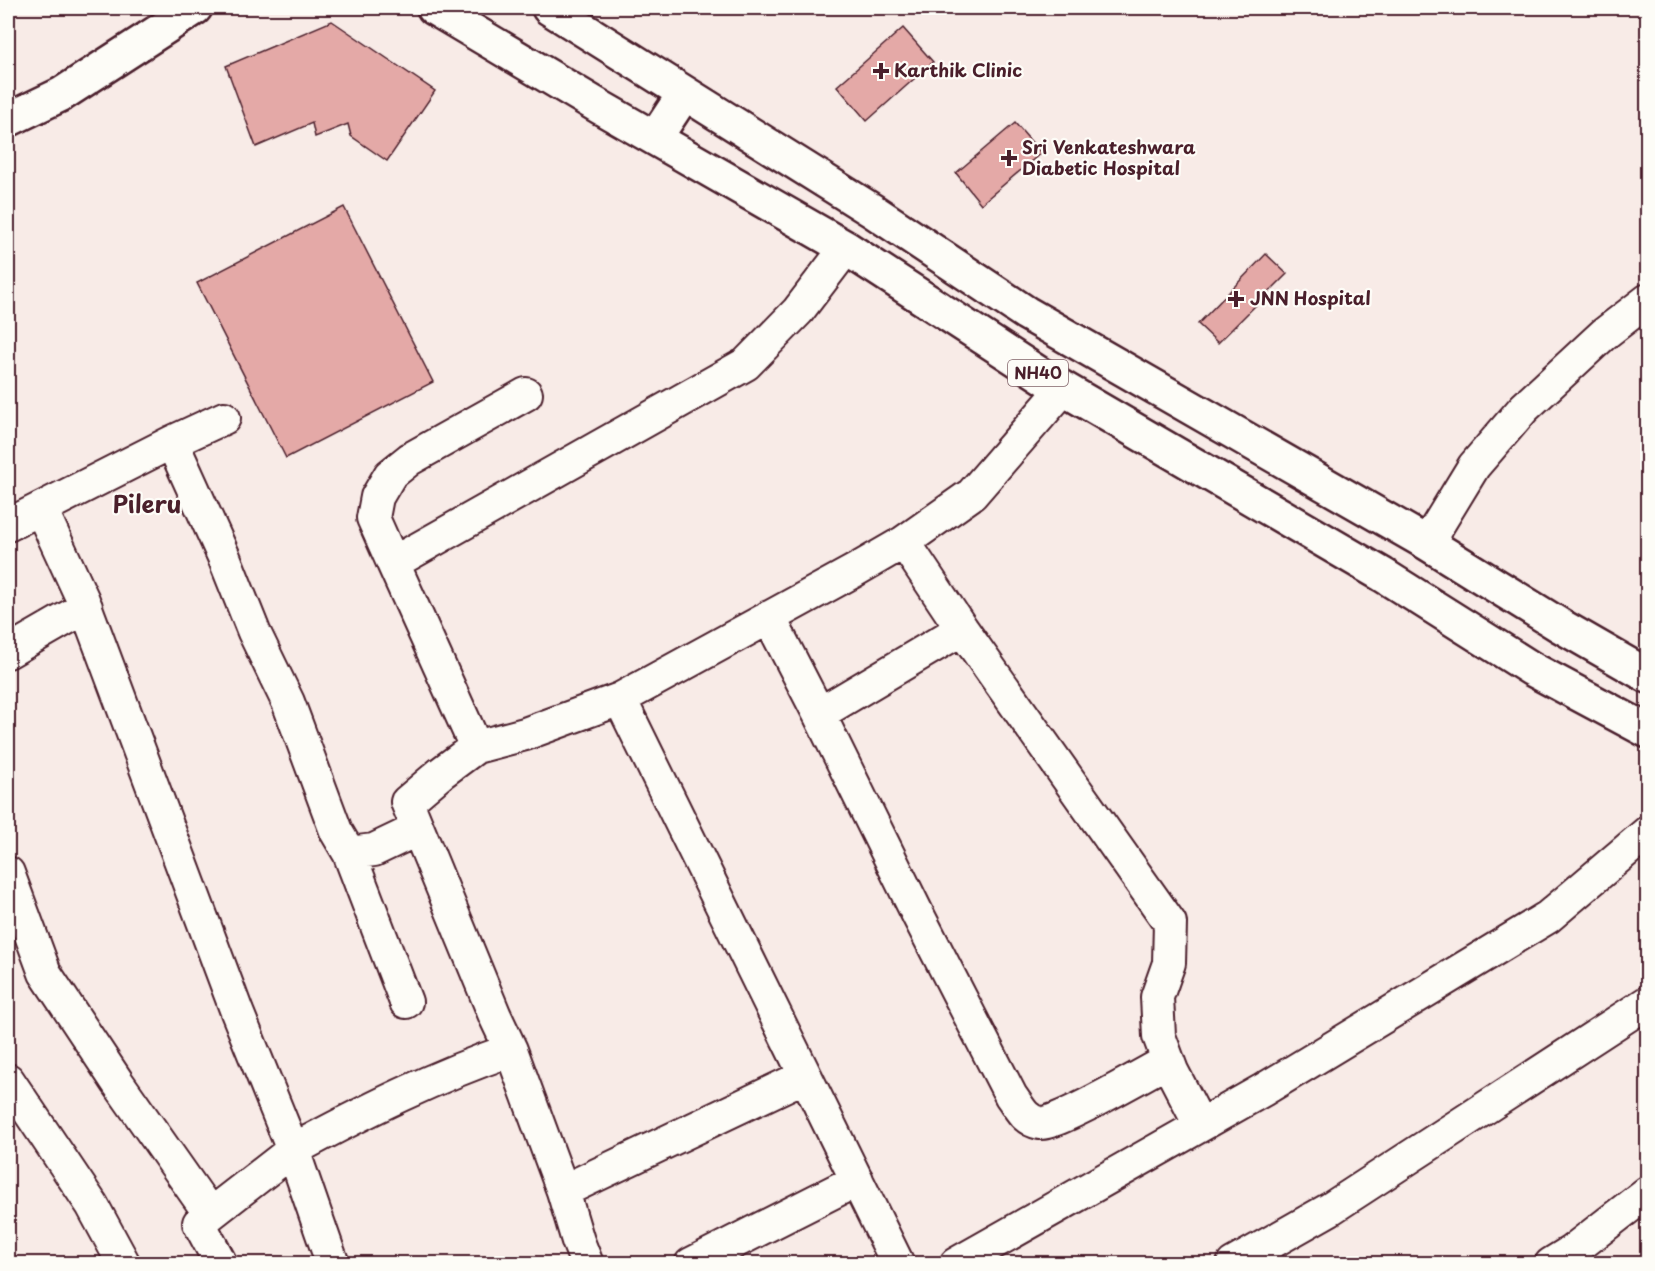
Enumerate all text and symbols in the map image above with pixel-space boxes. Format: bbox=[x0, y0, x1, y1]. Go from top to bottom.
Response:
place label: Karthik Clinic bbox=[894, 56, 1022, 83]
marker: Karthik Clinic bbox=[872, 62, 890, 80]
place label: Sri Venkateshwara Diabetic Hospital bbox=[1022, 133, 1196, 181]
marker: Sri Venkateshwara Diabetic Hospital bbox=[1000, 149, 1018, 167]
place label: JNN Hospital bbox=[1250, 284, 1371, 311]
marker: JNN Hospital bbox=[1227, 290, 1245, 308]
road number: NH40 bbox=[1008, 360, 1068, 386]
district label: Pileru bbox=[113, 485, 181, 521]

